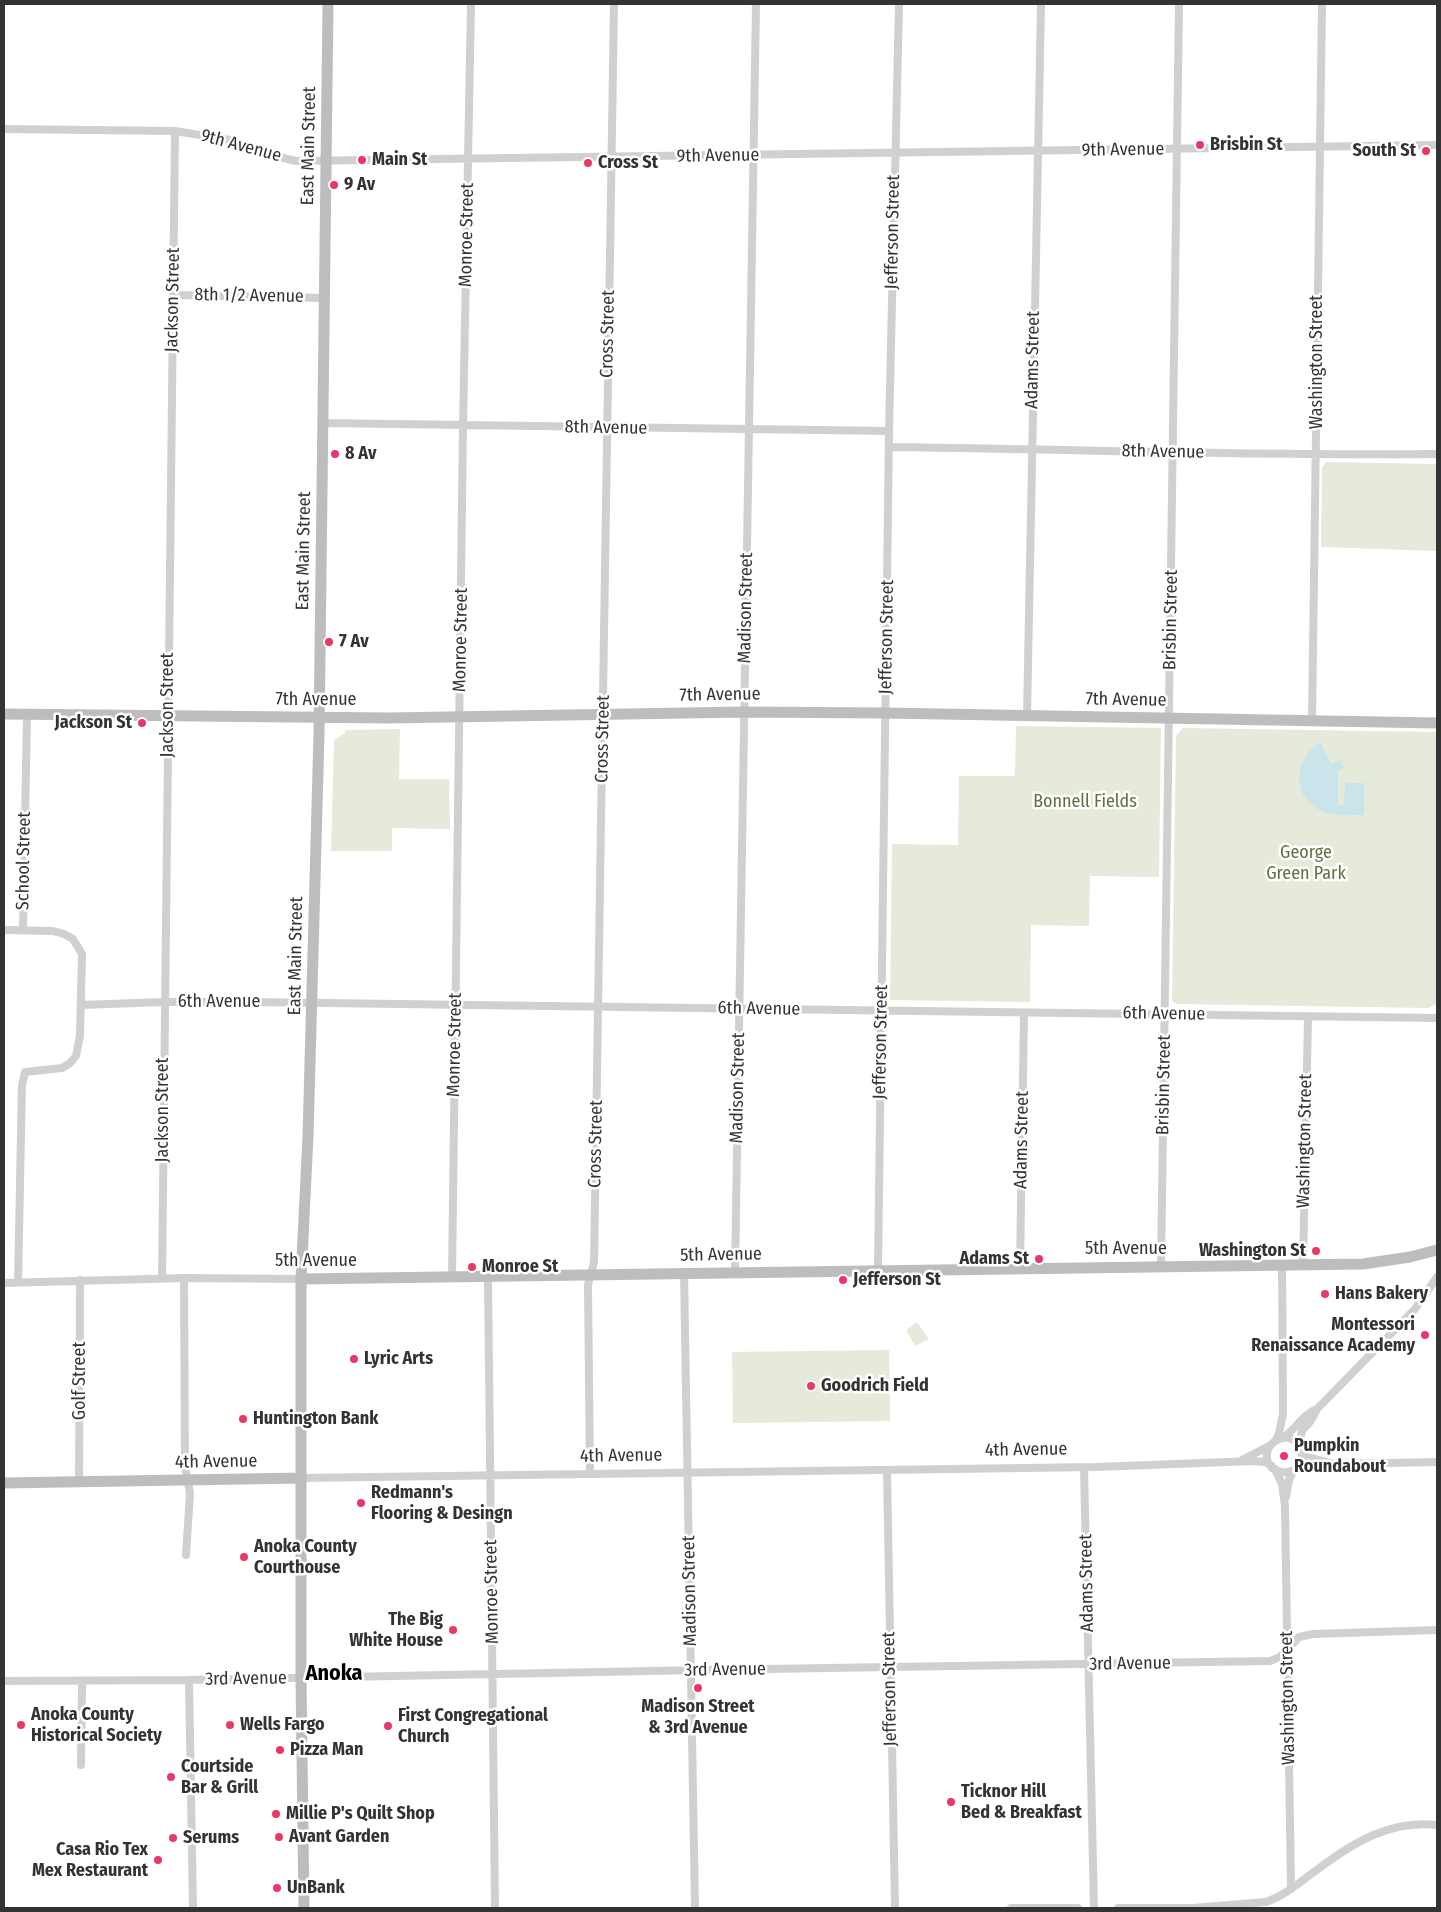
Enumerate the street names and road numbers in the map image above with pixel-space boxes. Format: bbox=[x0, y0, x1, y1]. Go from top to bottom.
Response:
street label: East Main Street bbox=[297, 86, 321, 206]
street label: 9th Avenue bbox=[198, 125, 284, 167]
street label: 9th Avenue bbox=[1082, 138, 1164, 162]
street label: 9th Avenue bbox=[677, 144, 759, 168]
street label: Jefferson Street bbox=[881, 174, 905, 290]
street label: Monroe Street bbox=[455, 183, 479, 287]
street label: Jackson Street bbox=[161, 247, 185, 353]
street label: 8th 1/2 Avenue bbox=[194, 284, 304, 308]
street label: Cross Street bbox=[596, 290, 620, 378]
street label: Washington Street bbox=[1306, 295, 1328, 429]
street label: Adams Street bbox=[1021, 311, 1045, 409]
street label: 8th Avenue bbox=[564, 416, 648, 440]
street label: 8th Avenue bbox=[1121, 440, 1205, 464]
street label: East Main Street bbox=[292, 491, 316, 611]
street label: Madison Street bbox=[734, 552, 758, 664]
street label: Brisbin Street bbox=[1159, 570, 1183, 670]
street label: Jefferson Street bbox=[875, 579, 899, 695]
street label: Monroe Street bbox=[449, 588, 473, 692]
street label: Jackson Street bbox=[157, 653, 179, 757]
street label: 7th Avenue bbox=[679, 683, 761, 707]
street label: 7th Avenue bbox=[1085, 688, 1167, 712]
street label: 7th Avenue bbox=[276, 689, 356, 711]
street label: Cross Street bbox=[591, 695, 615, 783]
street label: School Street bbox=[12, 812, 36, 910]
street label: East Main Street bbox=[284, 896, 308, 1016]
street label: Jefferson Street bbox=[869, 984, 893, 1100]
street label: 6th Avenue bbox=[178, 991, 260, 1013]
street label: Monroe Street bbox=[443, 993, 467, 1097]
street label: 6th Avenue bbox=[718, 997, 800, 1021]
street label: 6th Avenue bbox=[1123, 1002, 1205, 1026]
street label: Madison Street bbox=[726, 1032, 750, 1144]
street label: Brisbin Street bbox=[1152, 1035, 1176, 1135]
street label: Jackson Street bbox=[152, 1058, 174, 1162]
street label: Washington Street bbox=[1293, 1074, 1317, 1208]
street label: Adams Street bbox=[1010, 1091, 1034, 1189]
street label: Cross Street bbox=[584, 1100, 608, 1188]
street label: 5th Avenue bbox=[1085, 1238, 1167, 1260]
street label: 5th Avenue bbox=[680, 1243, 762, 1267]
street label: 5th Avenue bbox=[275, 1250, 357, 1272]
street label: Golf Street bbox=[69, 1342, 91, 1420]
street label: 4th Avenue bbox=[985, 1438, 1067, 1462]
street label: 4th Avenue bbox=[580, 1444, 662, 1468]
street label: 4th Avenue bbox=[175, 1450, 257, 1474]
street label: Adams Street bbox=[1075, 1534, 1099, 1632]
street label: Madison Street bbox=[678, 1535, 702, 1647]
street label: Monroe Street bbox=[480, 1540, 504, 1644]
street label: Jefferson Street bbox=[878, 1631, 902, 1747]
street label: Washington Street bbox=[1276, 1631, 1300, 1765]
street label: 3rd Avenue bbox=[1089, 1652, 1171, 1676]
street label: 3rd Avenue bbox=[684, 1658, 766, 1682]
street label: 3rd Avenue bbox=[205, 1667, 287, 1691]

